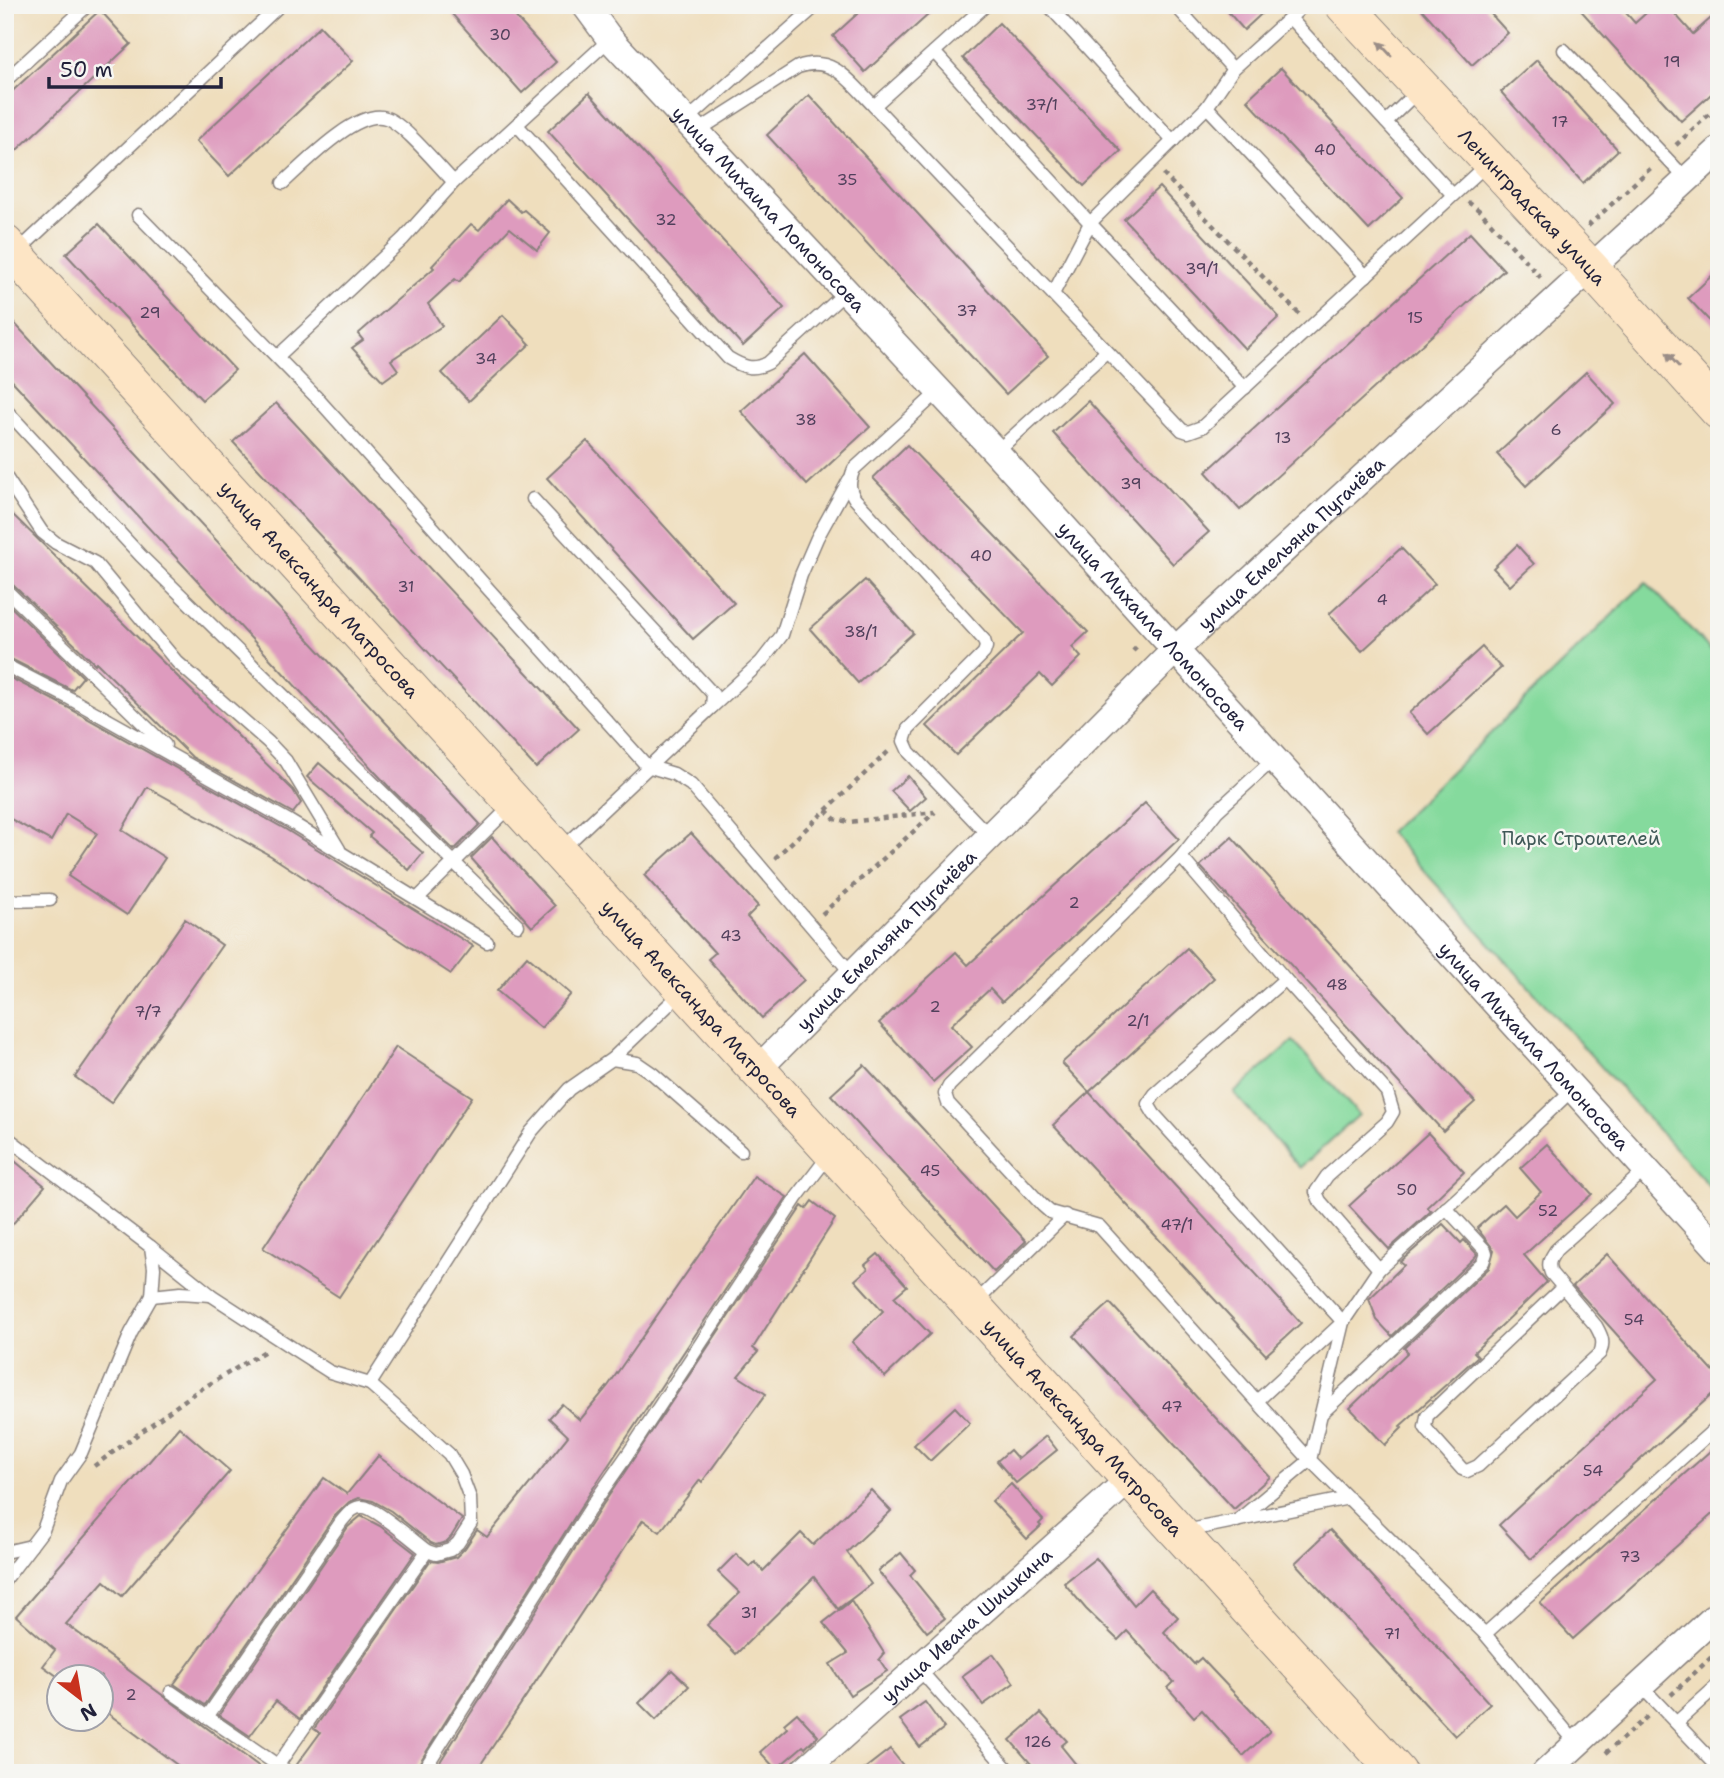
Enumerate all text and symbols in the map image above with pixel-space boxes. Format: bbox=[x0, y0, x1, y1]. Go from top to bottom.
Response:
house number: 30 bbox=[489, 24, 511, 45]
one-way arrow bbox=[1378, 41, 1394, 58]
scale bar bbox=[49, 46, 220, 90]
house number: 19 bbox=[1663, 51, 1681, 72]
text: 50 m bbox=[60, 56, 113, 84]
house number: 37/1 bbox=[1026, 94, 1058, 115]
street label: улица Михаила Ломоносова bbox=[667, 101, 871, 317]
house number: 17 bbox=[1551, 111, 1569, 132]
street label: Ленинградская улица bbox=[1453, 123, 1612, 290]
house number: 40 bbox=[1314, 139, 1336, 160]
house number: 35 bbox=[837, 169, 857, 190]
house number: 32 bbox=[655, 209, 677, 230]
house number: 39/1 bbox=[1185, 258, 1219, 279]
house number: 37 bbox=[956, 300, 978, 321]
house number: 29 bbox=[139, 302, 161, 323]
house number: 15 bbox=[1407, 307, 1423, 328]
house number: 34 bbox=[475, 348, 497, 369]
one-way arrow bbox=[1665, 351, 1681, 369]
house number: 38 bbox=[795, 409, 817, 430]
house number: 6 bbox=[1550, 419, 1562, 440]
house number: 13 bbox=[1274, 427, 1292, 448]
street label: улица Емельяна Пугачёва bbox=[1192, 451, 1390, 635]
house number: 39 bbox=[1120, 473, 1142, 494]
street label: улица Александра Матросова bbox=[214, 475, 425, 703]
street label: улица Михаила Ломоносова bbox=[1053, 516, 1254, 735]
house number: 40 bbox=[970, 545, 992, 566]
house number: 31 bbox=[397, 576, 415, 597]
house number: 4 bbox=[1376, 589, 1388, 610]
house number: 38/1 bbox=[844, 621, 878, 642]
park label: Парк Строителей bbox=[1502, 826, 1660, 851]
street label: улица Емельяна Пугачёва bbox=[791, 844, 982, 1036]
house number: 2 bbox=[1068, 892, 1080, 913]
street label: улица Александра Матросова bbox=[596, 894, 807, 1122]
house number: 43 bbox=[720, 925, 742, 946]
street label: улица Михаила Ломоносова bbox=[1433, 936, 1635, 1156]
house number: 48 bbox=[1326, 974, 1348, 995]
house number: 2 bbox=[929, 996, 941, 1017]
house number: 7/7 bbox=[134, 1001, 162, 1022]
house number: 2/1 bbox=[1126, 1010, 1150, 1031]
house number: 45 bbox=[920, 1160, 940, 1181]
house number: 50 bbox=[1397, 1179, 1417, 1200]
house number: 52 bbox=[1538, 1200, 1558, 1221]
house number: 47/1 bbox=[1161, 1214, 1193, 1235]
house number: 54 bbox=[1624, 1309, 1644, 1330]
street label: улица Александра Матросова bbox=[978, 1313, 1189, 1542]
house number: 47 bbox=[1161, 1396, 1183, 1417]
house number: 54 bbox=[1583, 1460, 1603, 1481]
street label: улица Ивана Шишкина bbox=[876, 1542, 1057, 1708]
house number: 73 bbox=[1619, 1546, 1641, 1567]
house number: 31 bbox=[740, 1602, 758, 1623]
house number: 71 bbox=[1383, 1623, 1401, 1644]
north arrow bbox=[46, 1662, 116, 1732]
house number: 2 bbox=[125, 1684, 137, 1705]
text: N bbox=[76, 1698, 101, 1727]
house number: 126 bbox=[1024, 1731, 1052, 1752]

